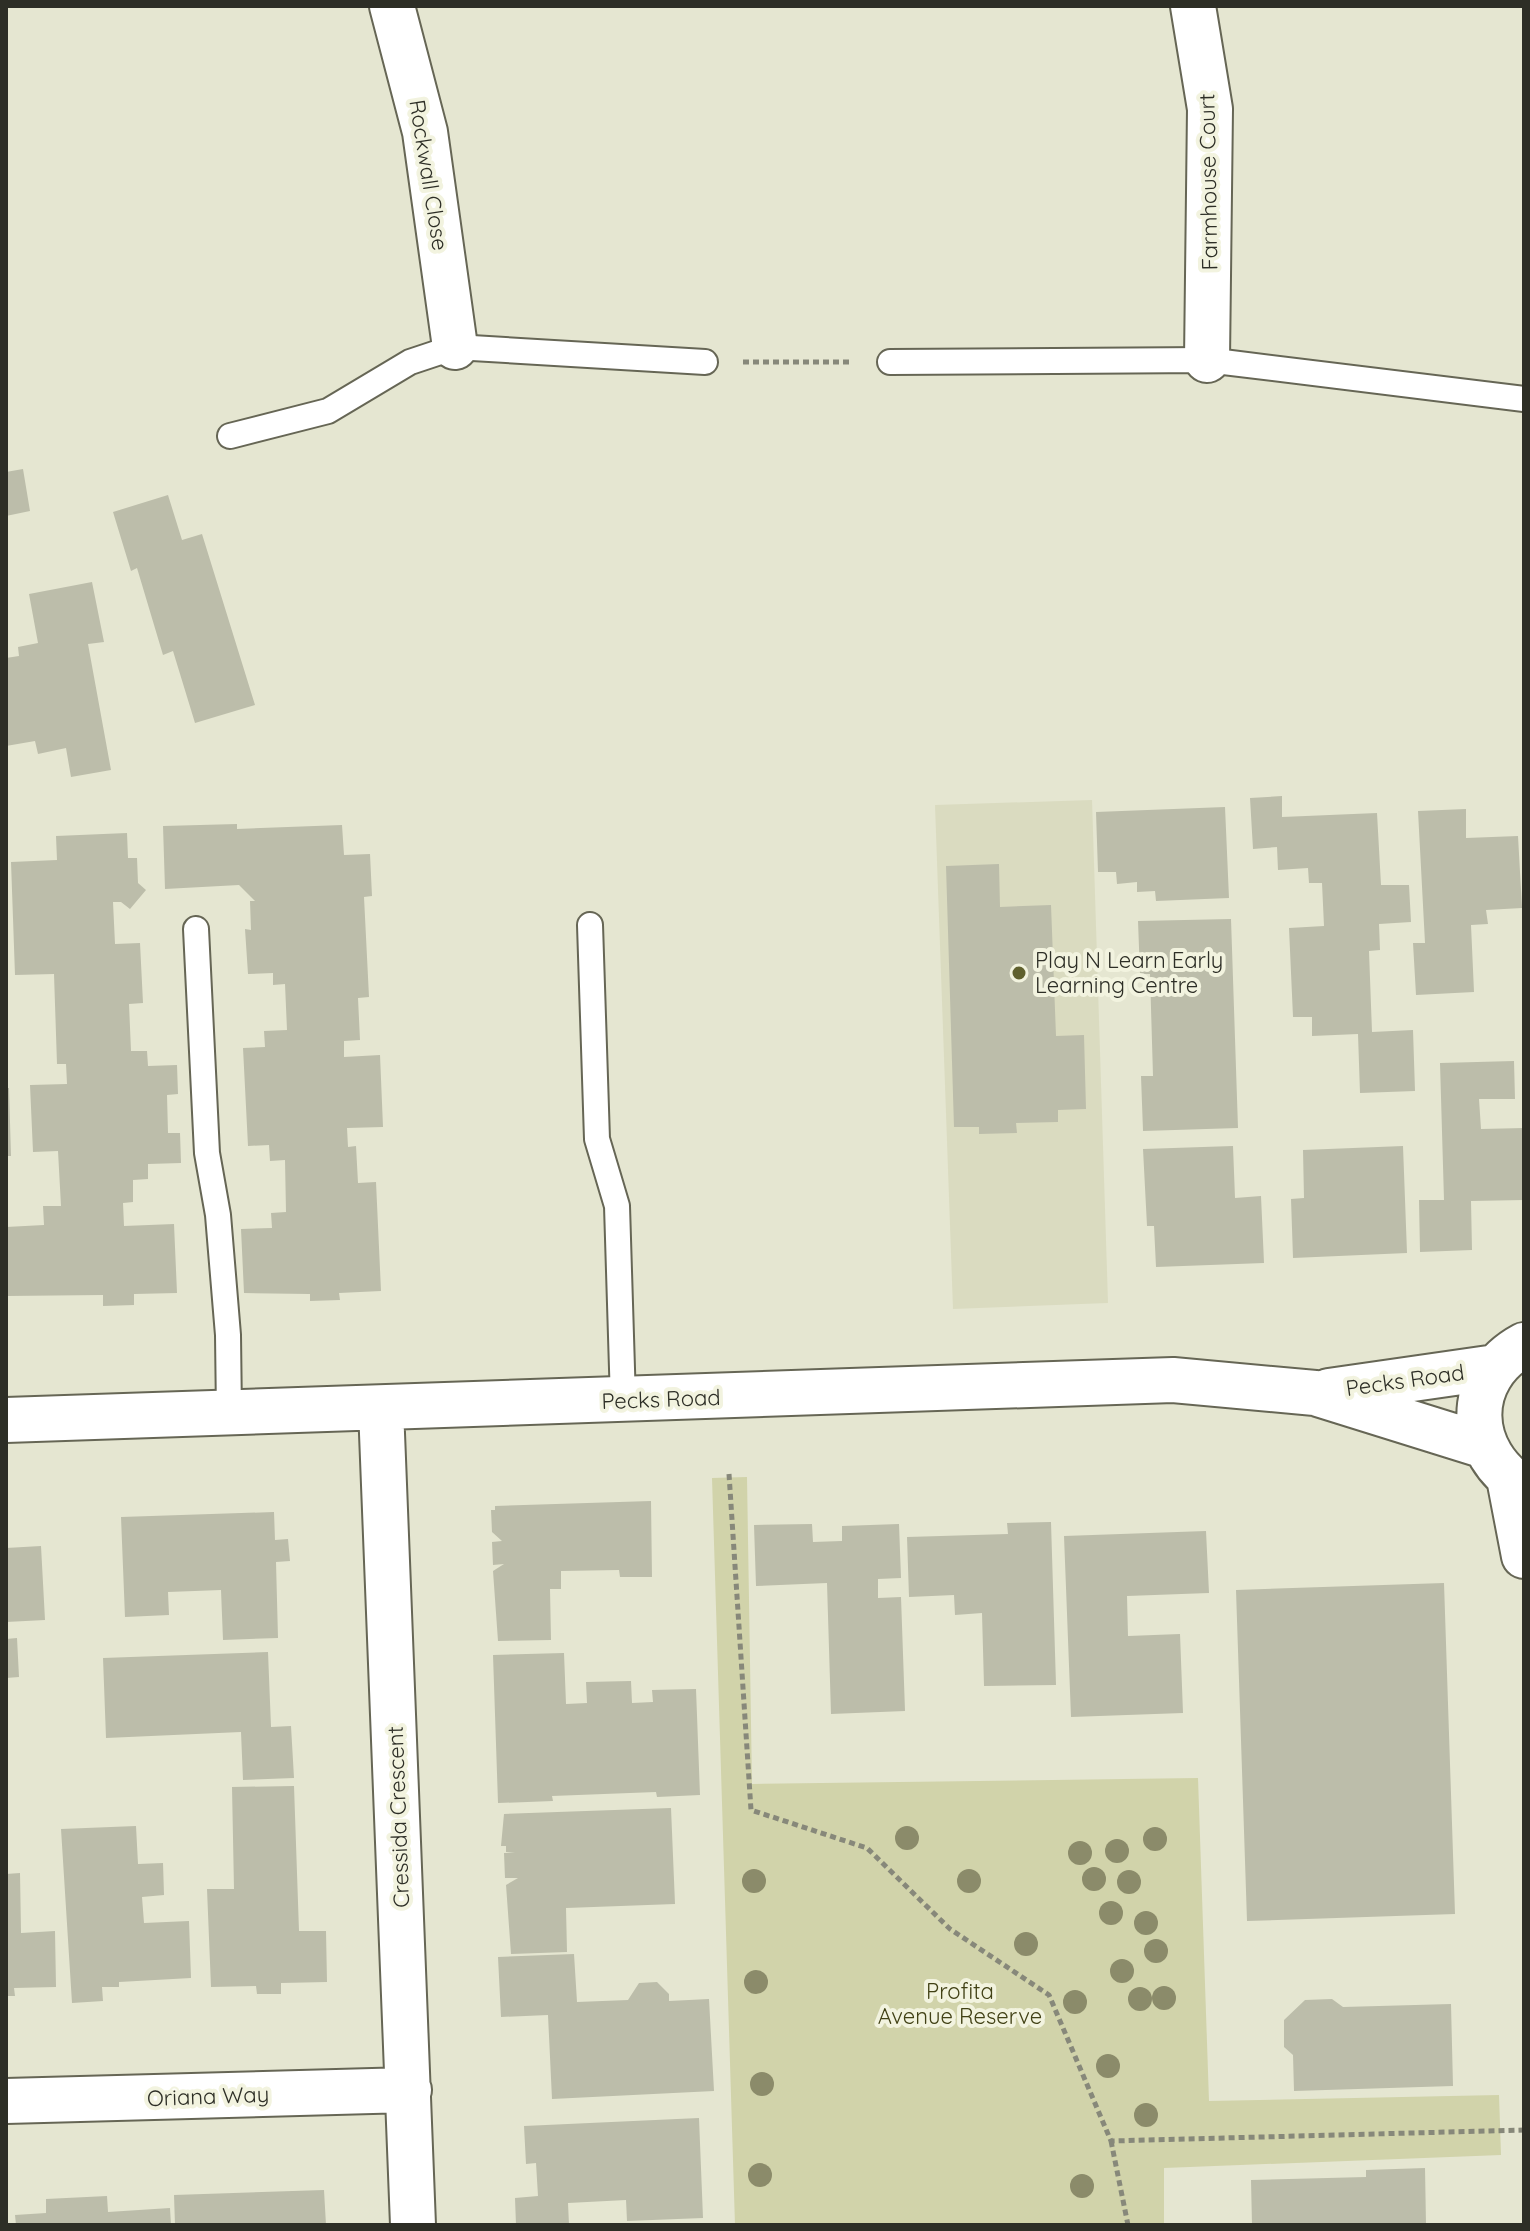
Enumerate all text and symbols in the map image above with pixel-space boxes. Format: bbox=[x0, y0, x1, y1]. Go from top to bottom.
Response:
street label: Farmhouse Court bbox=[1192, 93, 1224, 271]
street label: Rockwall Close bbox=[403, 98, 455, 252]
place label: Play N Learn Early Learning Centre bbox=[1035, 946, 1223, 999]
marker: Play N Learn Early Learning Centre bbox=[1010, 964, 1028, 982]
street label: Pecks Road bbox=[1344, 1358, 1466, 1402]
street label: Pecks Road bbox=[601, 1383, 721, 1415]
street label: Cressida Crescent bbox=[381, 1726, 415, 1908]
park label: Profita Avenue Reserve bbox=[878, 1977, 1042, 2030]
street label: Oriana Way bbox=[146, 2080, 270, 2112]

